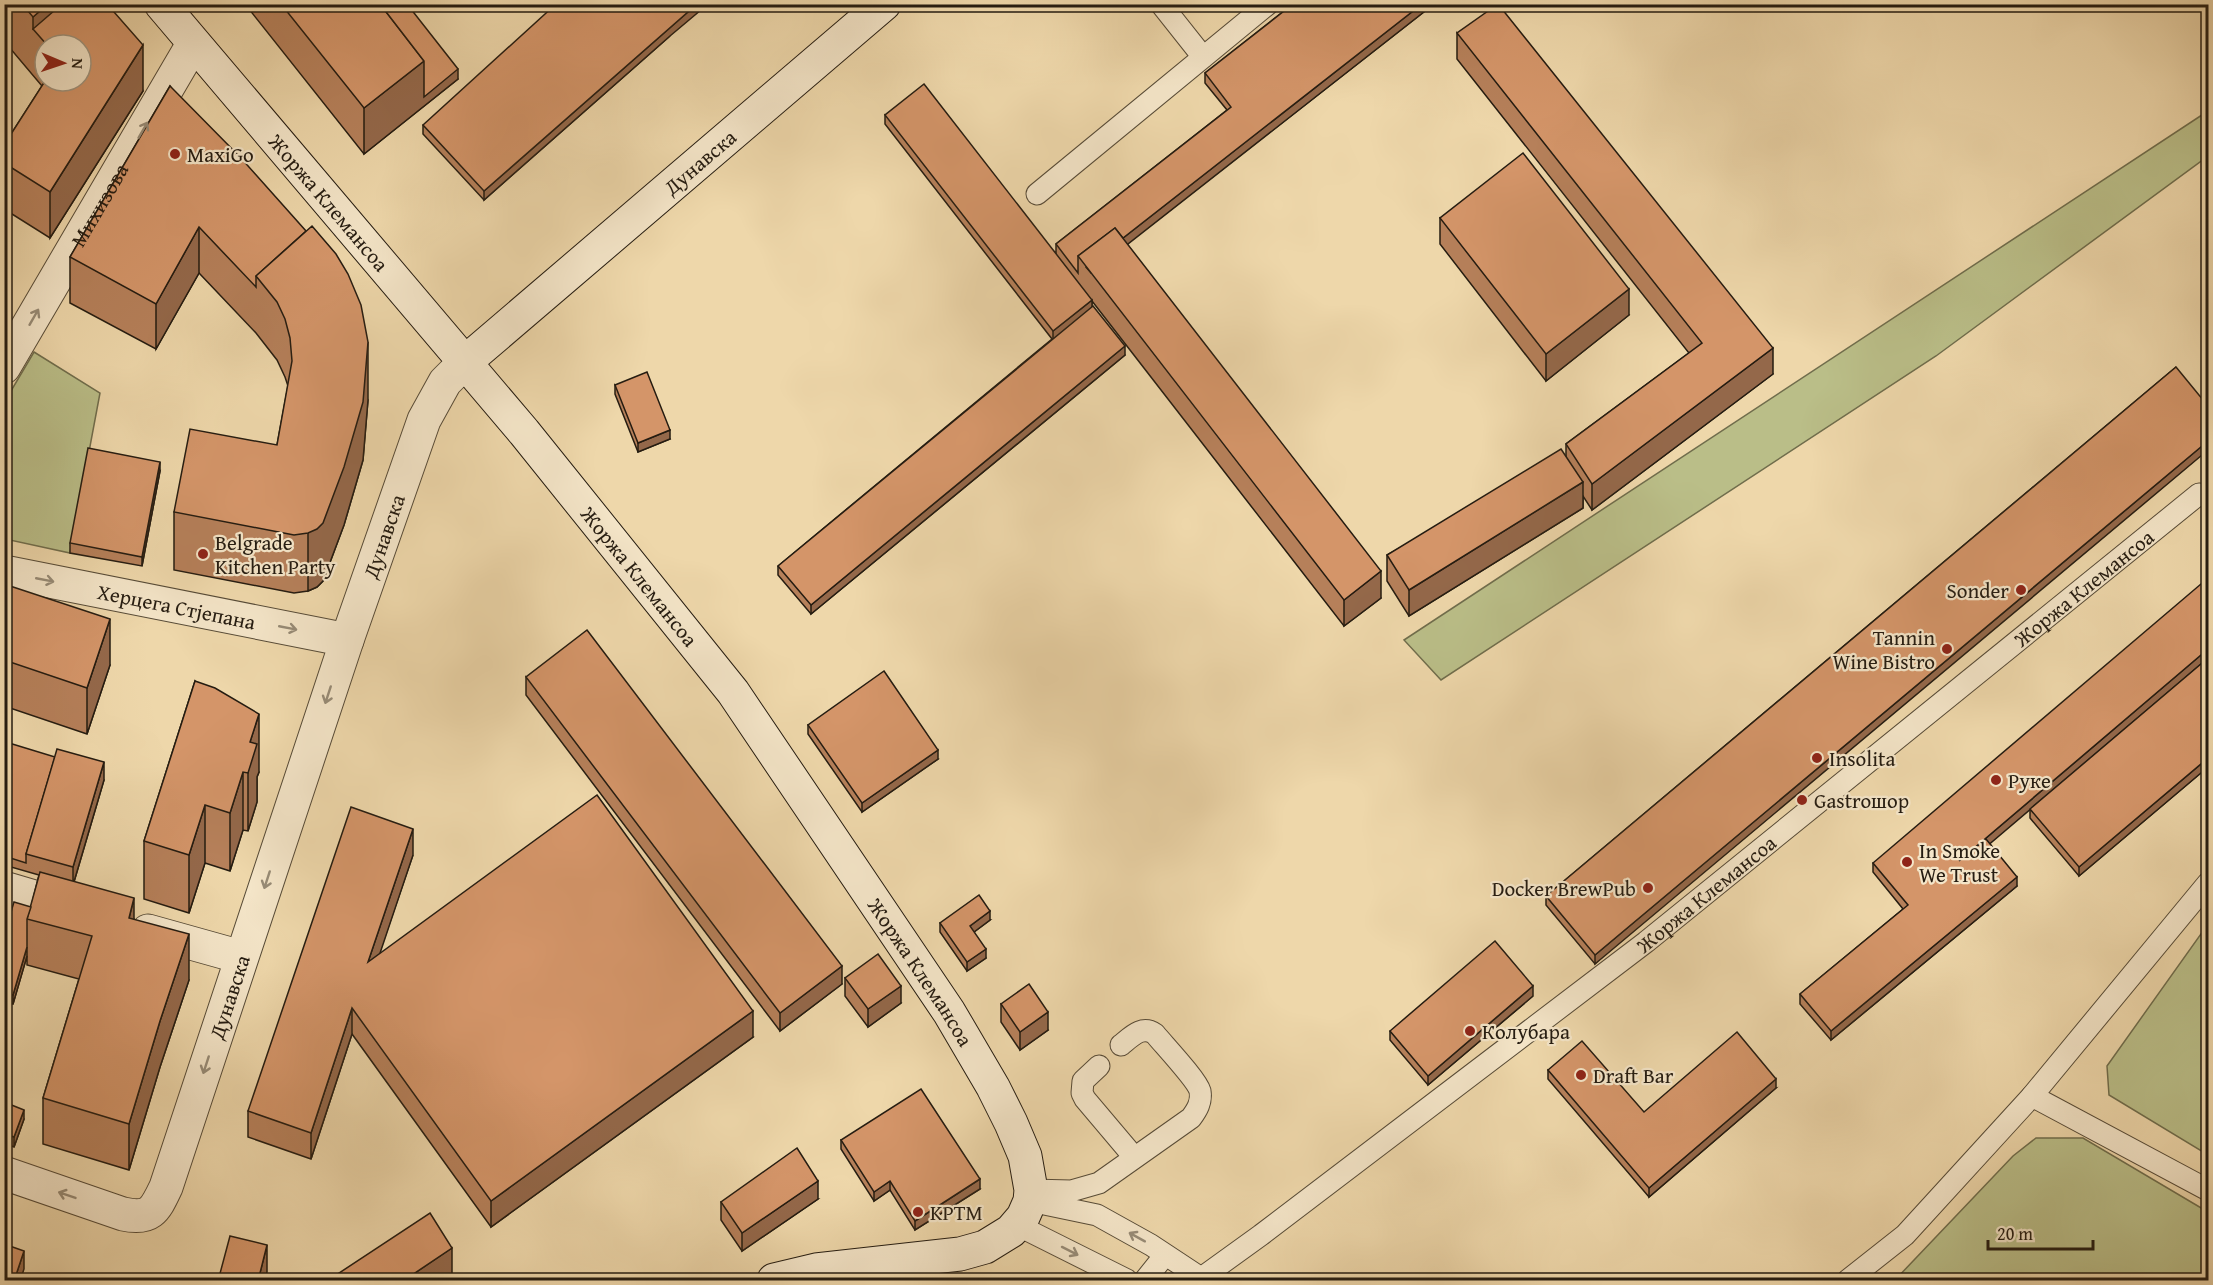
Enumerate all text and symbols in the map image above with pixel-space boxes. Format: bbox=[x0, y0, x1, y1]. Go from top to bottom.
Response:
north arrow bbox=[33, 33, 93, 93]
text: N bbox=[66, 58, 90, 70]
one-way arrow bbox=[137, 122, 149, 139]
street label: Дунавска bbox=[656, 122, 743, 202]
street label: Жоржа Клемансоа bbox=[261, 126, 397, 278]
place label: MaxiGo bbox=[187, 139, 254, 170]
marker: MaxiGo bbox=[168, 147, 182, 161]
street label: Михизова bbox=[62, 157, 136, 252]
one-way arrow bbox=[28, 309, 40, 326]
street label: Дунавска bbox=[354, 490, 412, 583]
street label: Жоржа Клемансоа bbox=[573, 498, 706, 653]
street label: Жоржа Клемансоа bbox=[2006, 521, 2160, 655]
place label: Belgrade Kitchen Party bbox=[215, 527, 336, 582]
marker: Belgrade Kitchen Party bbox=[196, 547, 210, 561]
one-way arrow bbox=[35, 575, 55, 586]
street label: Херцега Стјепана bbox=[95, 575, 258, 637]
place label: Sonder bbox=[1947, 575, 2009, 606]
marker: Sonder bbox=[2014, 583, 2028, 597]
place label: Tannin Wine Bistro bbox=[1832, 622, 1935, 677]
one-way arrow bbox=[277, 623, 297, 634]
marker: Tannin Wine Bistro bbox=[1940, 642, 1954, 656]
one-way arrow bbox=[322, 685, 333, 704]
place label: Insolita bbox=[1829, 743, 1896, 774]
marker: Insolita bbox=[1810, 751, 1824, 765]
place label: Руке bbox=[2008, 765, 2051, 796]
marker: Руке bbox=[1989, 773, 2003, 787]
place label: Gastroшор bbox=[1814, 785, 1909, 816]
marker: Gastroшор bbox=[1795, 793, 1809, 807]
street label: Жоржа Клемансоа bbox=[1628, 827, 1783, 960]
place label: In Smoke We Trust bbox=[1919, 835, 2000, 890]
marker: In Smoke We Trust bbox=[1900, 855, 1914, 869]
one-way arrow bbox=[260, 870, 271, 889]
place label: Docker BrewPub bbox=[1492, 873, 1636, 904]
marker: Docker BrewPub bbox=[1641, 881, 1655, 895]
street label: Жоржа Клемансоа bbox=[860, 891, 981, 1052]
street label: Дунавска bbox=[200, 951, 257, 1044]
place label: Колубара bbox=[1482, 1016, 1570, 1047]
marker: Колубара bbox=[1463, 1024, 1477, 1038]
one-way arrow bbox=[200, 1055, 211, 1074]
place label: Draft Bar bbox=[1593, 1060, 1674, 1091]
marker: Draft Bar bbox=[1574, 1068, 1588, 1082]
one-way arrow bbox=[58, 1189, 77, 1200]
place label: KPTM bbox=[930, 1197, 983, 1228]
marker: KPTM bbox=[911, 1205, 925, 1219]
scale bar bbox=[1988, 1213, 2093, 1251]
text: 20 m bbox=[1997, 1220, 2033, 1247]
one-way arrow bbox=[1129, 1231, 1146, 1243]
one-way arrow bbox=[1060, 1246, 1078, 1258]

